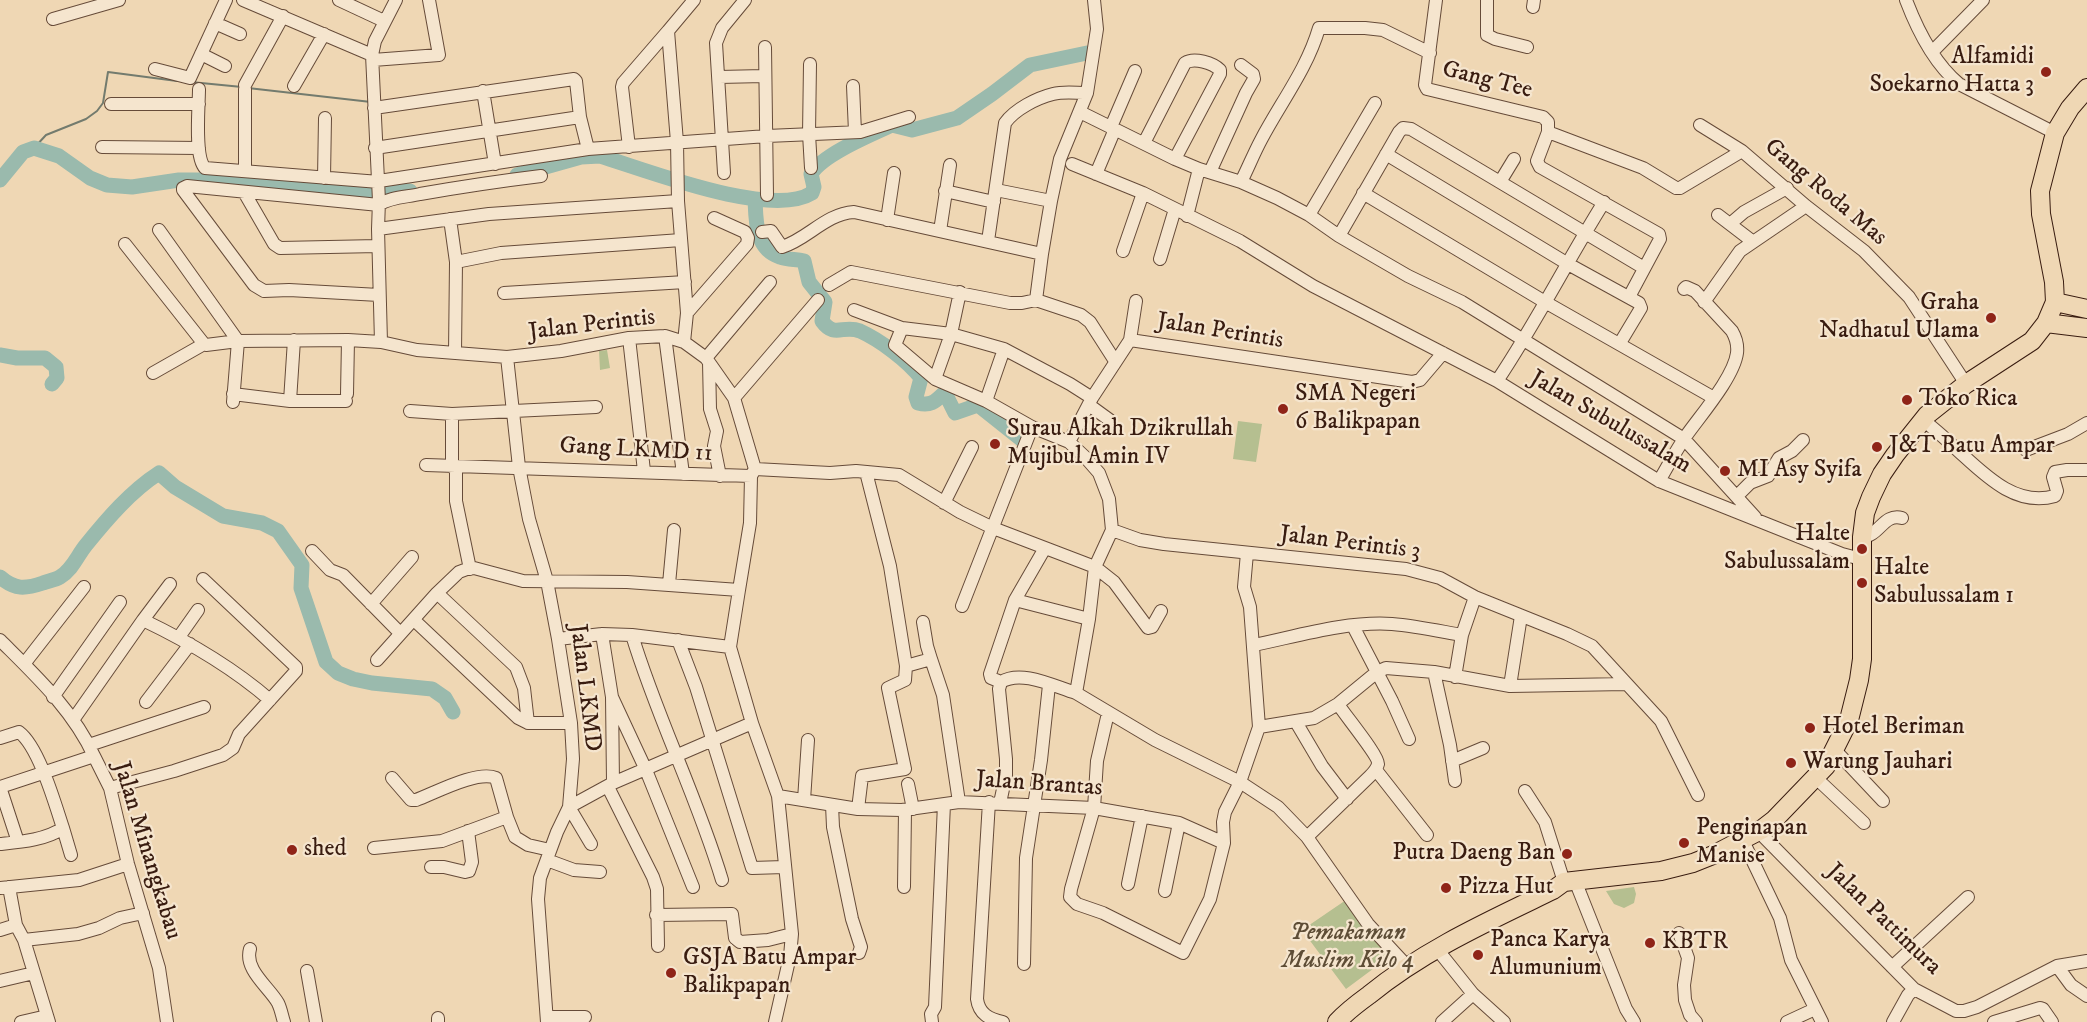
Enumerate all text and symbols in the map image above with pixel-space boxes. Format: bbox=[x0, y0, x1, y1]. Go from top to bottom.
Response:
place label: Alfamidi Soekarno Hatta 3 bbox=[1869, 44, 2034, 100]
street label: Gang Tee bbox=[1439, 56, 1535, 106]
marker: Alfamidi Soekarno Hatta 3 bbox=[2039, 65, 2053, 79]
street label: Gang Roda Mas bbox=[1758, 133, 1892, 253]
place label: Graha Nadhatul Ulama bbox=[1819, 290, 1979, 346]
street label: Jalan Perintis bbox=[527, 304, 657, 348]
street label: Jalan Perintis bbox=[1155, 308, 1285, 356]
marker: Graha Nadhatul Ulama bbox=[1984, 311, 1998, 325]
street label: Jalan Subulussalam bbox=[1524, 365, 1696, 481]
place label: SMA Negeri 6 Balikpapan bbox=[1295, 381, 1420, 437]
place label: Toko Rica bbox=[1919, 386, 2017, 414]
marker: Toko Rica bbox=[1900, 393, 1914, 407]
marker: SMA Negeri 6 Balikpapan bbox=[1276, 402, 1290, 416]
place label: Surau Alkah Dzikrullah Mujibul Amin IV bbox=[1007, 416, 1233, 472]
street label: Gang LKMD 11 bbox=[559, 433, 713, 469]
place label: J&T Batu Ampar bbox=[1889, 433, 2055, 461]
marker: Surau Alkah Dzikrullah Mujibul Amin IV bbox=[988, 437, 1002, 451]
marker: J&T Batu Ampar bbox=[1870, 440, 1884, 454]
place label: MI Asy Syifa bbox=[1737, 457, 1862, 485]
marker: MI Asy Syifa bbox=[1718, 464, 1732, 478]
street label: Jalan Perintis 3 bbox=[1278, 521, 1422, 567]
place label: Halte Sabulussalam bbox=[1724, 521, 1850, 577]
marker: Halte Sabulussalam bbox=[1855, 542, 1869, 556]
place label: Halte Sabulussalam 1 bbox=[1874, 555, 2014, 611]
marker: Halte Sabulussalam 1 bbox=[1855, 576, 1869, 590]
street label: Jalan LKMD bbox=[562, 623, 606, 753]
place label: Hotel Beriman bbox=[1822, 714, 1964, 742]
marker: Hotel Beriman bbox=[1803, 721, 1817, 735]
place label: Warung Jauhari bbox=[1803, 749, 1952, 777]
marker: Warung Jauhari bbox=[1784, 756, 1798, 770]
street label: Jalan Minangkabau bbox=[105, 759, 187, 943]
street label: Jalan Brantas bbox=[975, 766, 1103, 804]
place label: Penginapan Manise bbox=[1696, 815, 1807, 871]
place label: shed bbox=[304, 836, 346, 864]
marker: Penginapan Manise bbox=[1677, 836, 1691, 850]
place label: Putra Daeng Ban bbox=[1392, 840, 1555, 868]
marker: shed bbox=[285, 843, 299, 857]
marker: Putra Daeng Ban bbox=[1560, 847, 1574, 861]
street label: Jalan Pattimura bbox=[1820, 858, 1946, 982]
place label: Pizza Hut bbox=[1458, 874, 1553, 902]
marker: Pizza Hut bbox=[1439, 881, 1453, 895]
park label: Pemakaman Muslim Kilo 4 bbox=[1282, 920, 1414, 976]
place label: Panca Karya Alumunium bbox=[1490, 927, 1610, 983]
place label: KBTR bbox=[1662, 929, 1728, 957]
marker: KBTR bbox=[1643, 936, 1657, 950]
place label: GSJA Batu Ampar Balikpapan bbox=[683, 945, 856, 1001]
marker: Panca Karya Alumunium bbox=[1471, 948, 1485, 962]
marker: GSJA Batu Ampar Balikpapan bbox=[664, 966, 678, 980]

